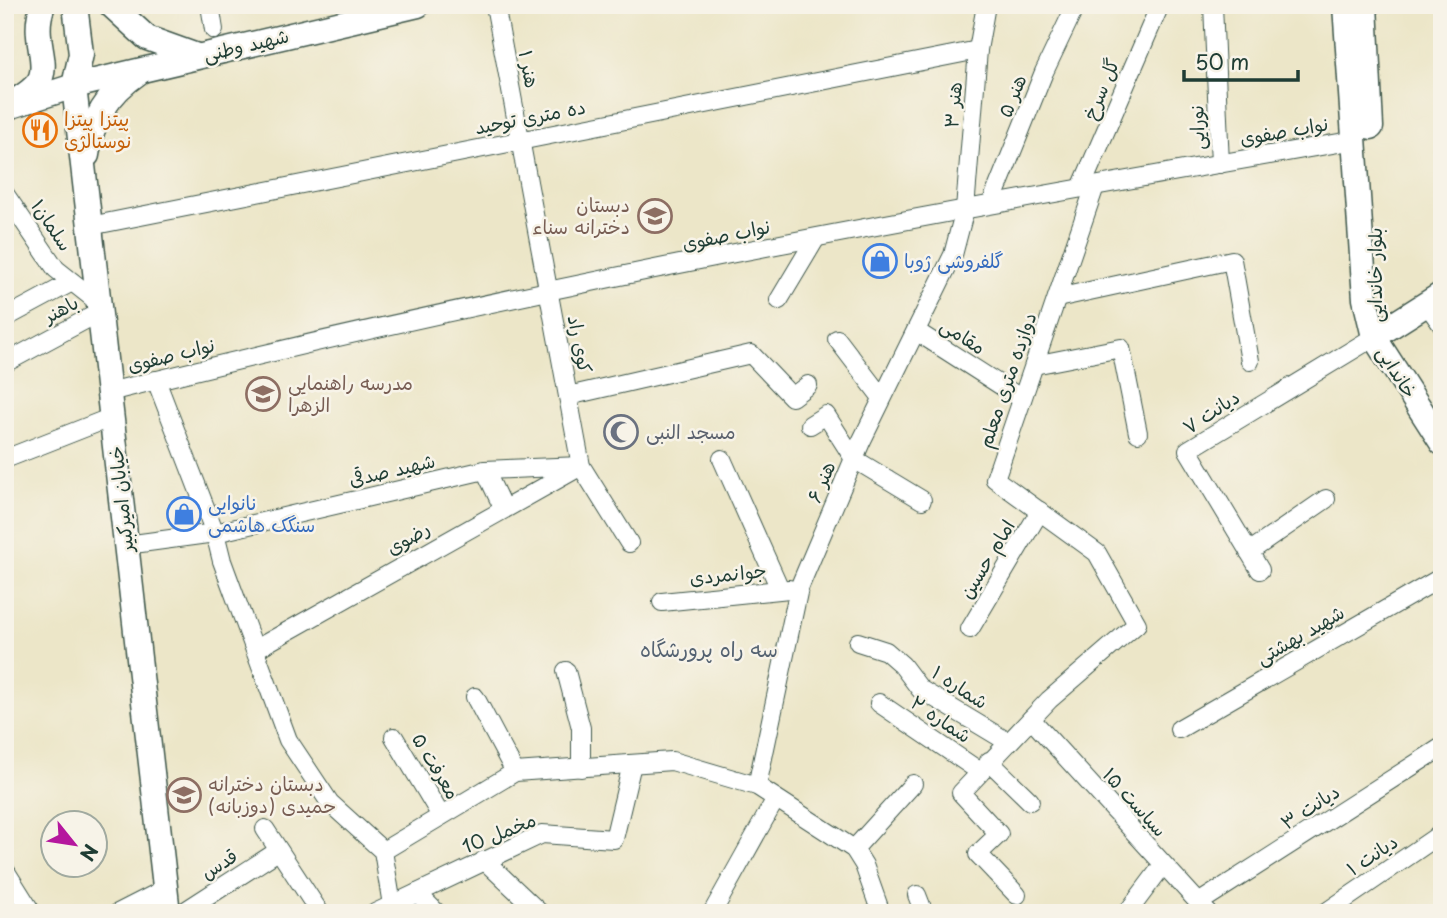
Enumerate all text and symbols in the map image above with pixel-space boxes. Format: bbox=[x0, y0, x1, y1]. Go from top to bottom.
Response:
street label: شهید وطنی bbox=[200, 21, 291, 67]
scale bar bbox=[1184, 38, 1298, 82]
text: 50 m bbox=[1195, 45, 1249, 77]
street label: هنر ۱ bbox=[513, 48, 547, 90]
street label: گل سرخ bbox=[1075, 54, 1126, 124]
street label: هنر ۵ bbox=[990, 70, 1032, 121]
street label: هنر ۳ bbox=[936, 80, 968, 129]
street label: ده متری توحید bbox=[472, 92, 588, 140]
place label: پیتزا پیتزا نوستالژی bbox=[64, 104, 131, 154]
street label: نورایی bbox=[1181, 104, 1211, 150]
street label: نواب صفوی bbox=[1237, 108, 1330, 152]
restaurant icon: پیتزا پیتزا نوستالژی bbox=[21, 111, 59, 149]
place label: دبستان دخترانه سناء bbox=[532, 190, 630, 240]
street label: سلمان۱ bbox=[25, 193, 80, 256]
school or university icon: دبستان دخترانه سناء bbox=[636, 197, 674, 235]
street label: نواب صفوی bbox=[679, 211, 772, 257]
street label: بلوار خاندایی bbox=[1360, 227, 1388, 323]
shop icon: گلفروشی ژوبا bbox=[861, 242, 899, 280]
place label: گلفروشی ژوبا bbox=[904, 246, 1003, 274]
street label: باهنر bbox=[36, 287, 83, 330]
street label: دوازده متری معلم bbox=[970, 308, 1044, 452]
street label: مقامی bbox=[935, 310, 992, 360]
street label: کوی راد bbox=[562, 312, 600, 375]
street label: نواب صفوی bbox=[124, 330, 217, 378]
street label: خاندایی bbox=[1371, 340, 1425, 403]
place label: مدرسه راهنمایی الزهرا bbox=[288, 368, 413, 418]
school or university icon: مدرسه راهنمایی الزهرا bbox=[244, 375, 282, 413]
street label: دیانت ۷ bbox=[1176, 382, 1244, 440]
mosque icon: مسجد النبی bbox=[602, 413, 640, 451]
place label: مسجد النبی bbox=[646, 417, 736, 445]
street label: خیابان امیرکبیر bbox=[101, 445, 140, 556]
street label: شهید صدقی bbox=[346, 446, 438, 493]
street label: هنر ۶ bbox=[799, 457, 841, 507]
place label: نانوایی سنگک هاشمی bbox=[208, 488, 315, 538]
shop icon: نانوایی سنگک هاشمی bbox=[165, 495, 203, 533]
street label: رضوی bbox=[380, 513, 435, 561]
street label: امام حسین bbox=[951, 514, 1023, 604]
street label: جوانمردی bbox=[688, 555, 768, 591]
street label: شهید بهشتی bbox=[1250, 597, 1349, 671]
district label: سه راه پرورشگاه bbox=[640, 632, 778, 664]
street label: شماره ۱ bbox=[927, 658, 994, 715]
street label: شماره ۲ bbox=[906, 688, 977, 749]
street label: معرفت ۵ bbox=[406, 727, 468, 804]
street label: سیاست ۱۵ bbox=[1097, 760, 1174, 842]
place label: دبستان دخترانه حمیدی (دوزبانه) bbox=[208, 769, 336, 819]
school or university icon: دبستان دخترانه حمیدی (دوزبانه) bbox=[165, 776, 203, 814]
street label: دیانت ۳ bbox=[1275, 777, 1344, 836]
street label: مخمل 10 bbox=[457, 805, 540, 860]
north arrow bbox=[38, 810, 108, 880]
street label: دیانت ۱ bbox=[1340, 827, 1403, 882]
text: N bbox=[74, 839, 105, 867]
street label: قدس bbox=[195, 841, 242, 885]

